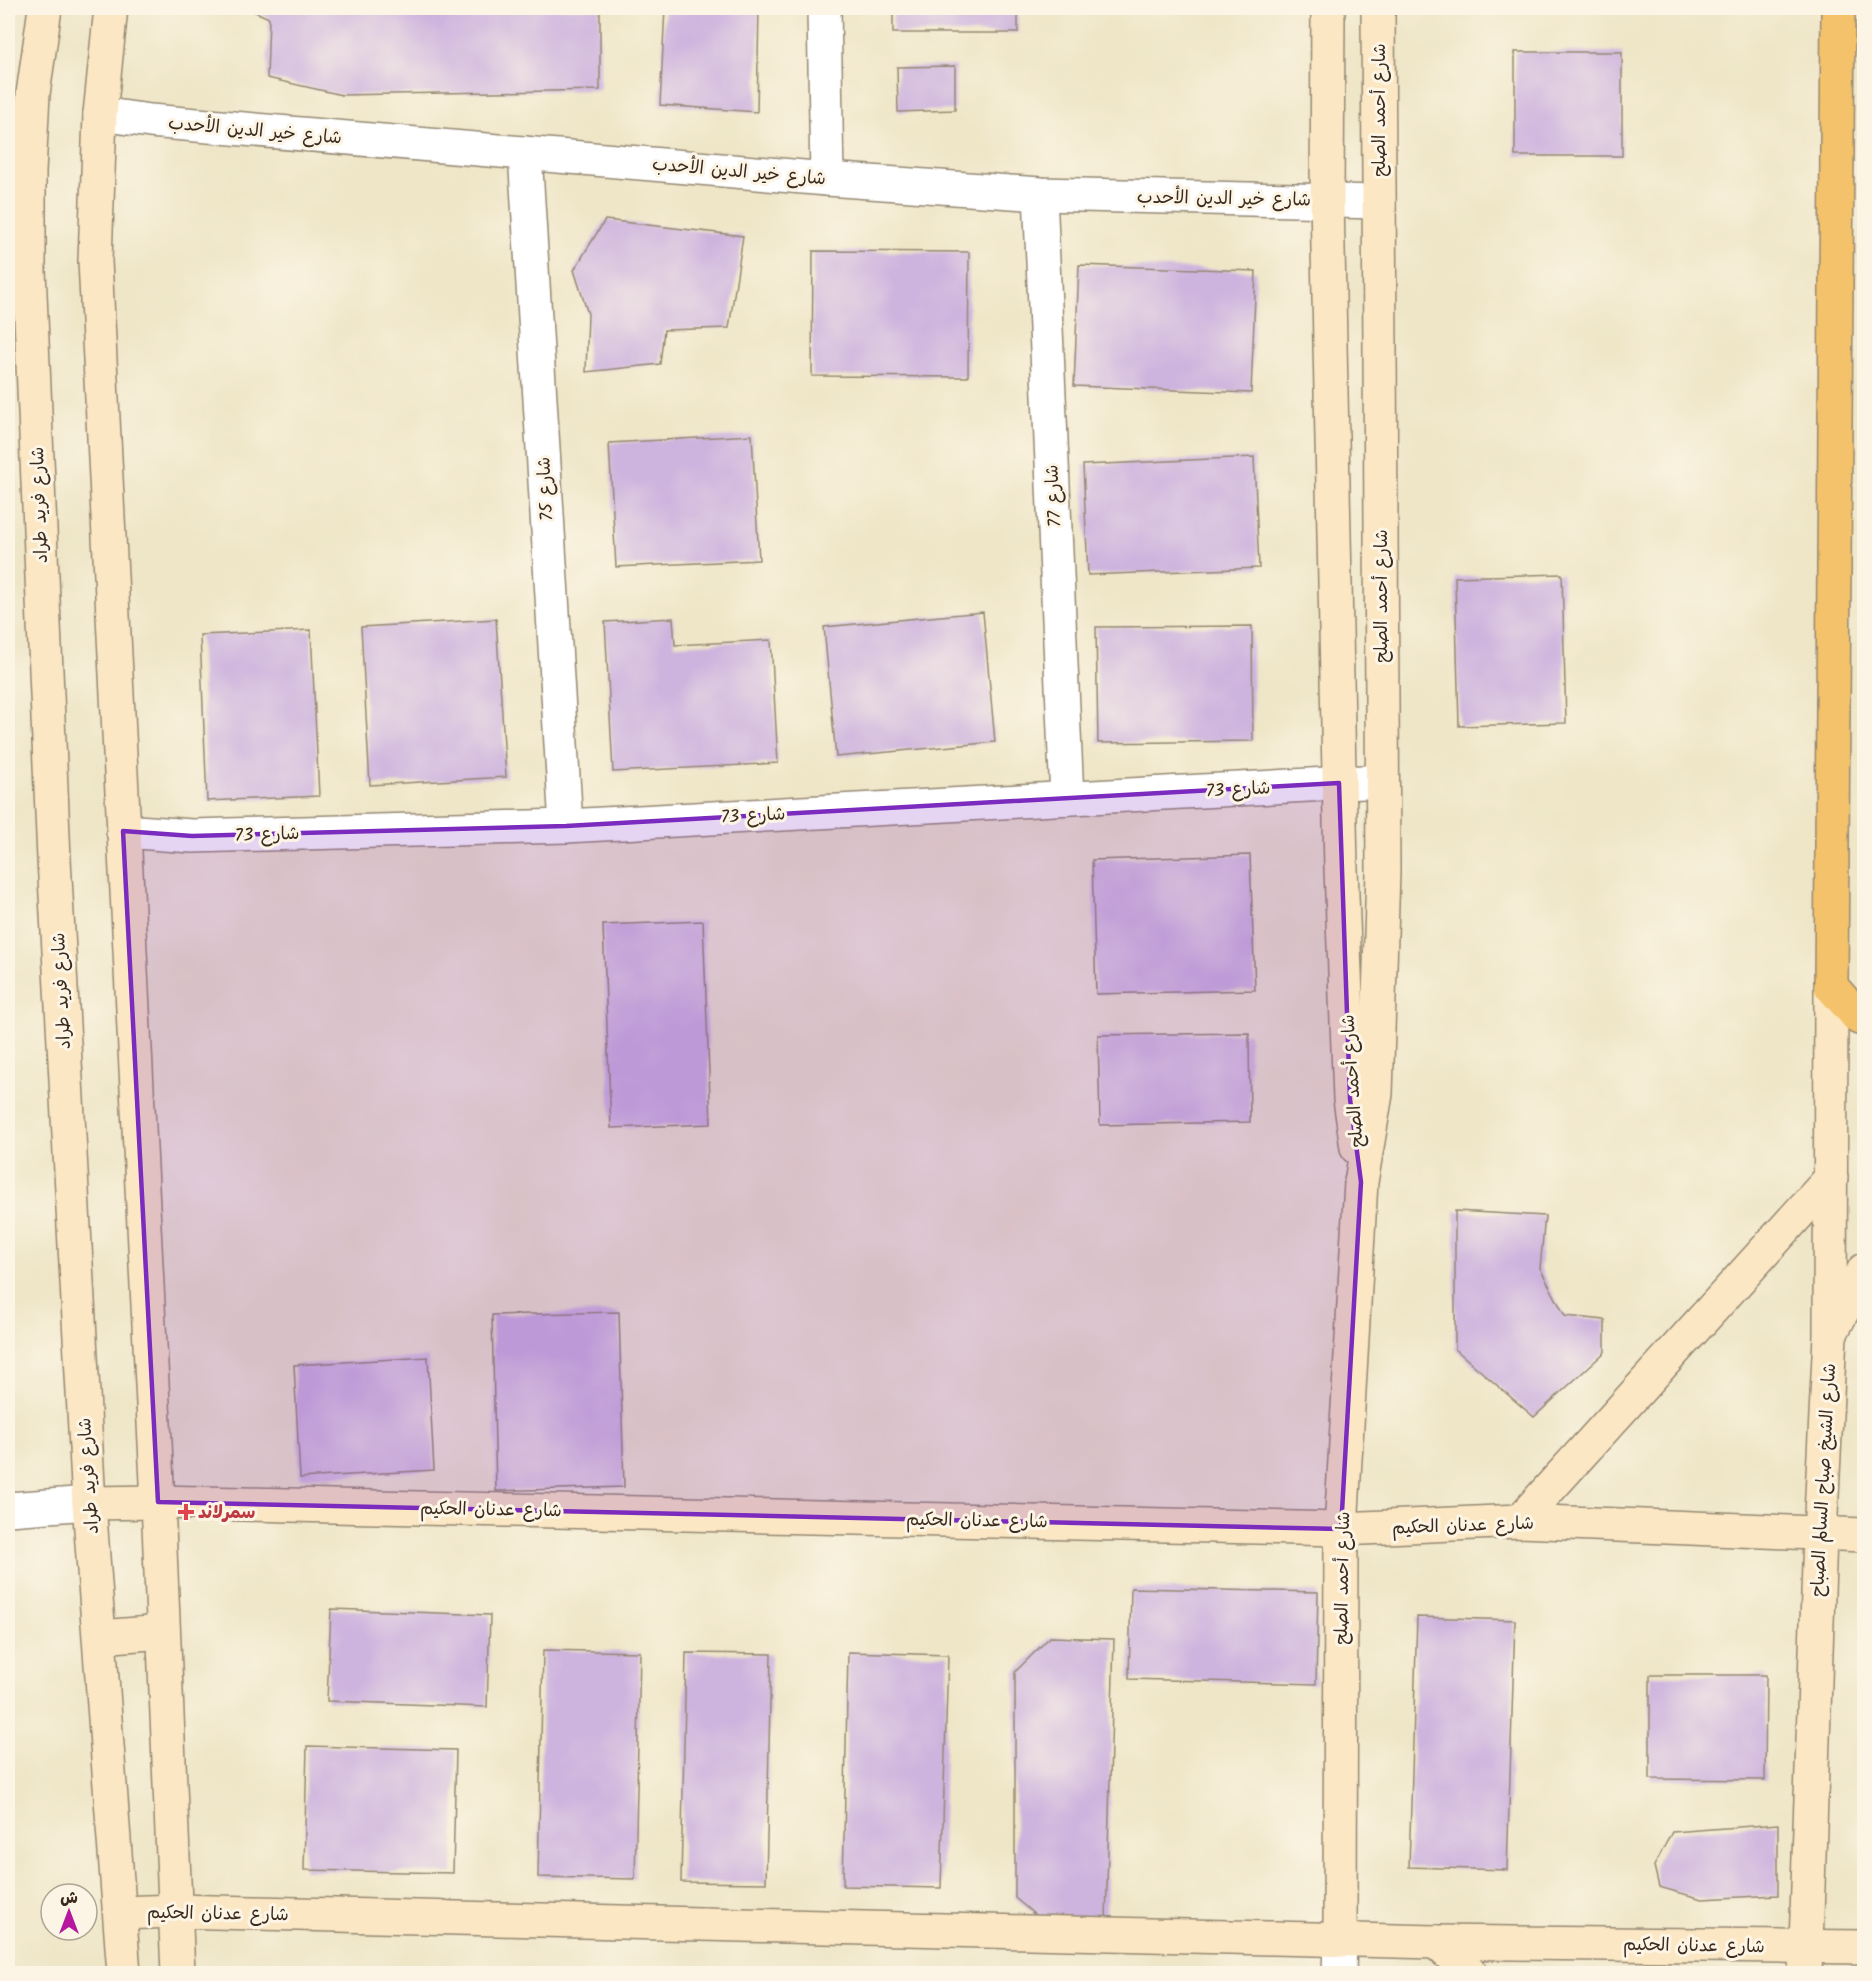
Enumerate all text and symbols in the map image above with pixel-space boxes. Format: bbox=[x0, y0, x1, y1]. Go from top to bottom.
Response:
street label: شارع أحمد الصلح bbox=[1366, 43, 1395, 177]
street label: شارع خير الدين الأحدب bbox=[167, 109, 343, 154]
street label: شارع خير الدين الأحدب bbox=[651, 150, 827, 195]
street label: شارع خير الدين الأحدب bbox=[1137, 183, 1311, 216]
street label: شارع فريد طراد bbox=[24, 446, 57, 564]
street label: شارع 75 bbox=[530, 456, 563, 522]
street label: شارع 77 bbox=[1038, 464, 1071, 528]
street label: شارع أحمد الصلح bbox=[1368, 529, 1397, 663]
street label: شارع 73 bbox=[1205, 774, 1271, 807]
street label: شارع 73 bbox=[720, 800, 786, 833]
street label: شارع 73 bbox=[234, 820, 300, 851]
street label: شارع فريد طراد bbox=[45, 932, 80, 1050]
street label: شارع أحمد الصلح bbox=[1334, 1013, 1373, 1148]
street label: شارع الشيخ صباح السالم الصباح bbox=[1804, 1363, 1845, 1598]
street label: شارع فريد طراد bbox=[71, 1417, 108, 1535]
street label: شارع عدنان الحكيم bbox=[420, 1495, 562, 1526]
place label: سمرلاند bbox=[198, 1499, 255, 1528]
marker: سمرلاند bbox=[179, 1505, 193, 1519]
street label: شارع عدنان الحكيم bbox=[906, 1506, 1048, 1537]
street label: شارع عدنان الحكيم bbox=[1392, 1510, 1534, 1543]
street label: شارع أحمد الصلح bbox=[1328, 1511, 1359, 1645]
north arrow bbox=[39, 1882, 99, 1942]
text: ش bbox=[60, 1886, 78, 1911]
street label: شارع عدنان الحكيم bbox=[147, 1899, 289, 1930]
street label: شارع عدنان الحكيم bbox=[1623, 1931, 1765, 1962]

